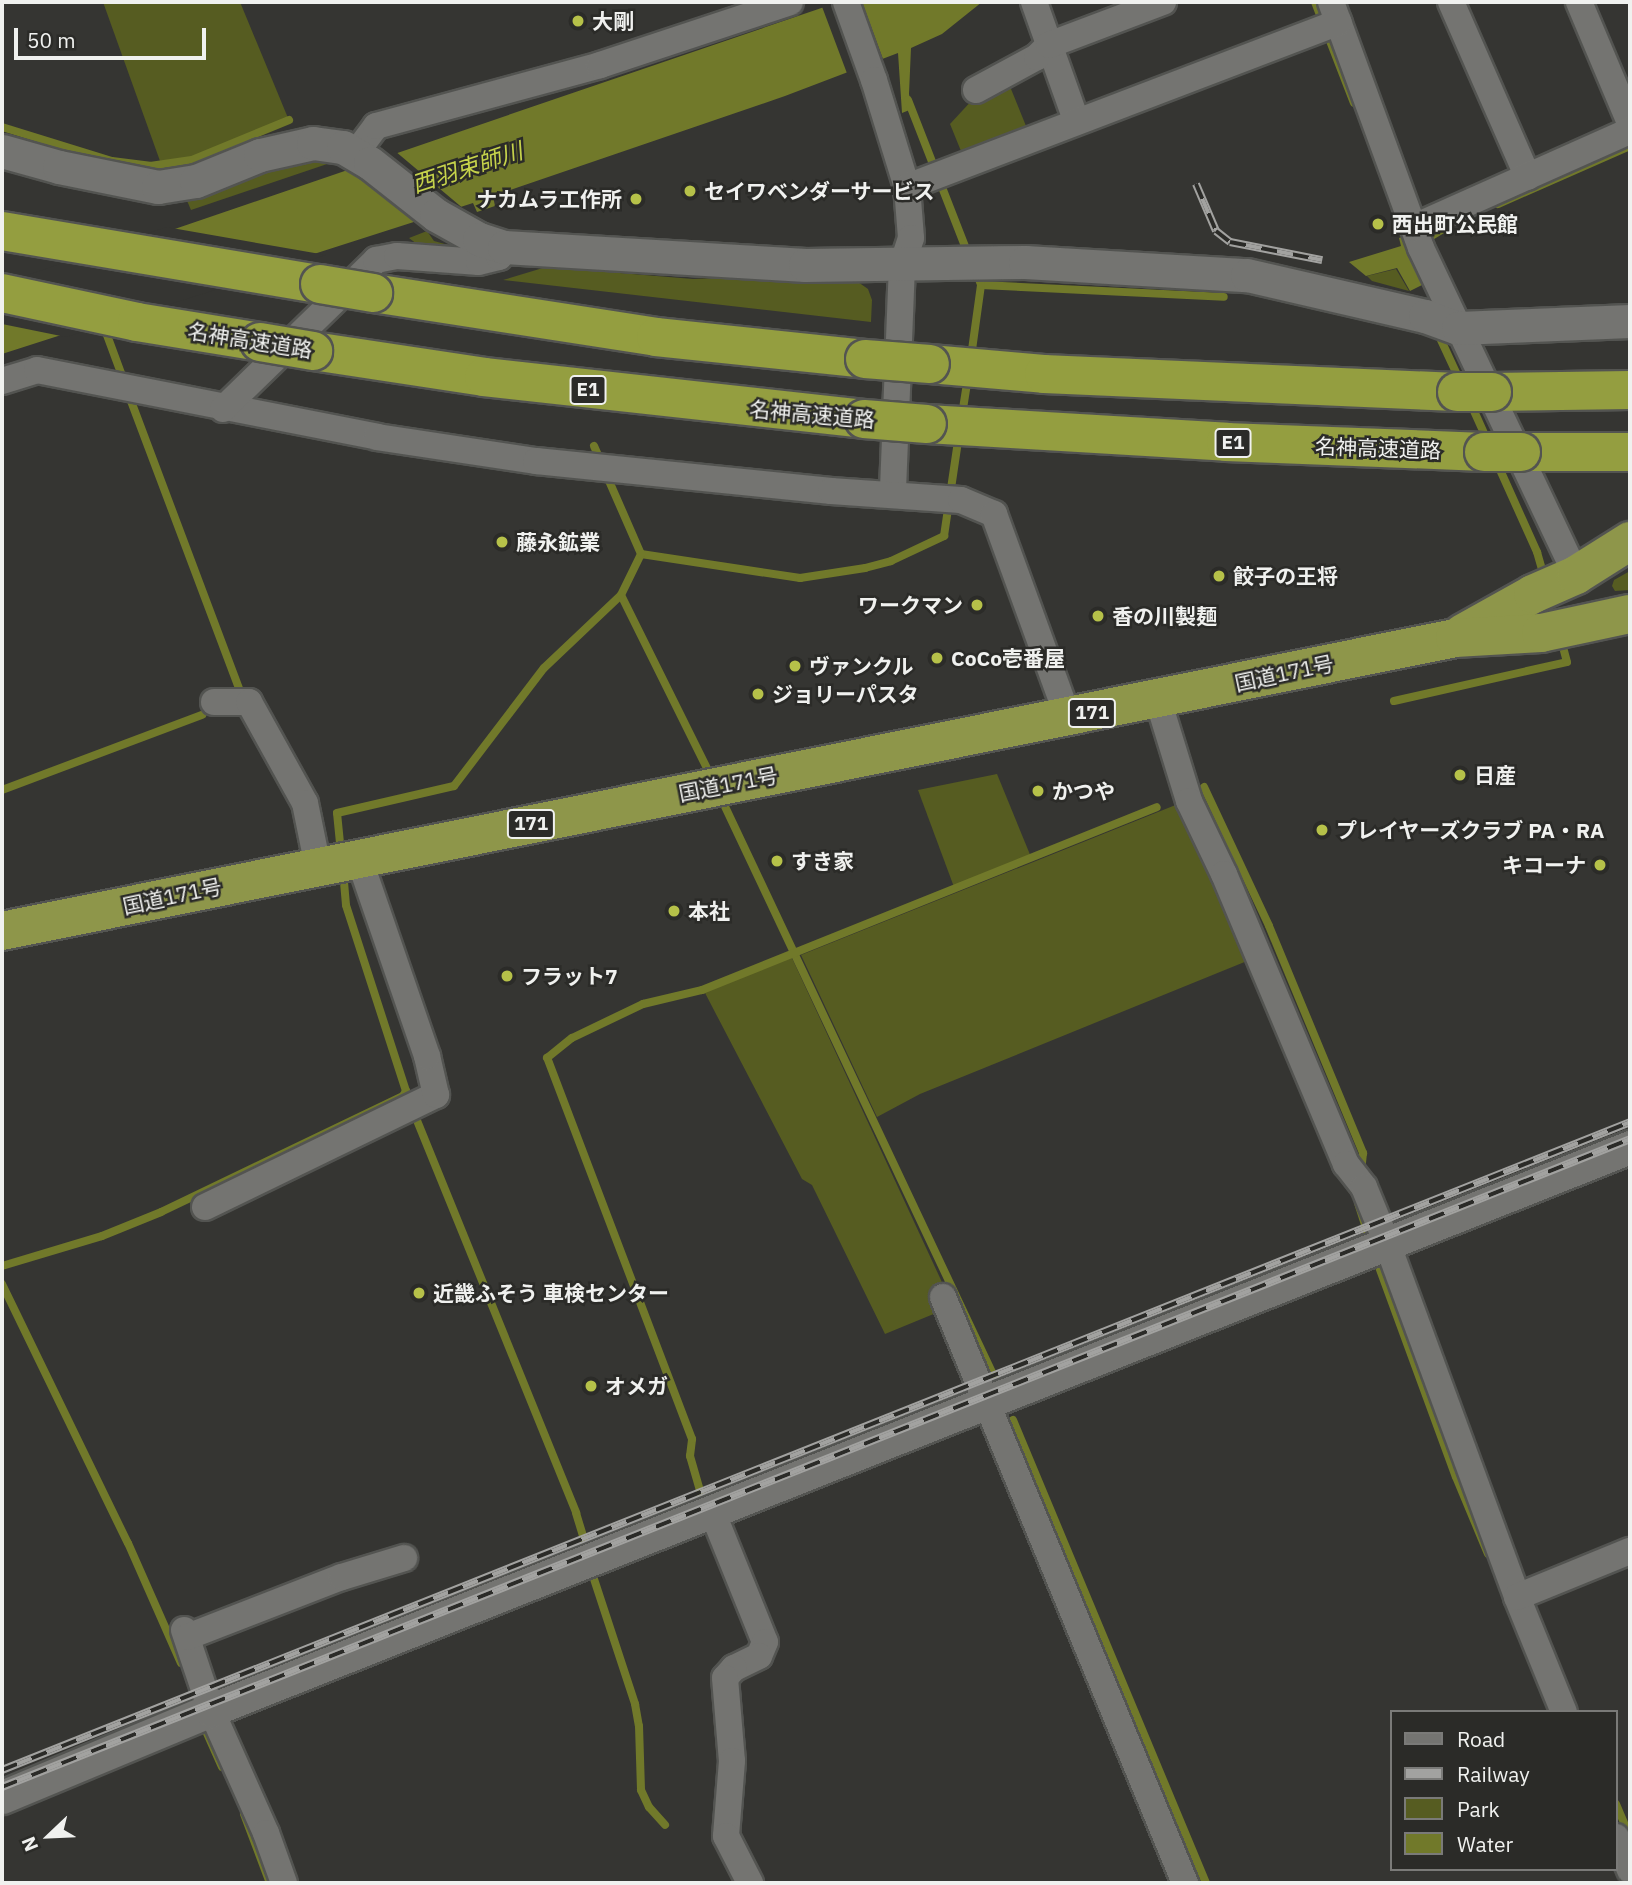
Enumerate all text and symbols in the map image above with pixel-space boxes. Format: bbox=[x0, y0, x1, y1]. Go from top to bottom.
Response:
place label: 大剛 bbox=[592, 8, 634, 34]
marker: 大剛 bbox=[570, 13, 586, 29]
scale bar bbox=[18, 14, 210, 58]
text: 50 m bbox=[27, 26, 76, 54]
water label: 西羽束師川 bbox=[408, 136, 526, 198]
place label: セイワベンダーサービス bbox=[704, 178, 935, 204]
marker: セイワベンダーサービス bbox=[682, 183, 698, 199]
place label: ナカムラ工作所 bbox=[475, 186, 622, 212]
marker: ナカムラ工作所 bbox=[628, 191, 644, 207]
place label: 西出町公民館 bbox=[1392, 211, 1518, 237]
marker: 西出町公民館 bbox=[1370, 216, 1386, 232]
street label: 名神高速道路 bbox=[186, 318, 314, 362]
road number: E1 bbox=[569, 374, 607, 406]
street label: 名神高速道路 bbox=[748, 396, 876, 432]
road number: E1 bbox=[1214, 428, 1252, 458]
street label: 名神高速道路 bbox=[1315, 433, 1441, 463]
place label: 藤永鉱業 bbox=[516, 529, 600, 555]
marker: 藤永鉱業 bbox=[494, 534, 510, 550]
place label: 餃子の王将 bbox=[1233, 563, 1338, 589]
marker: 餃子の王将 bbox=[1211, 568, 1227, 584]
place label: ワークマン bbox=[858, 592, 963, 618]
marker: ワークマン bbox=[969, 597, 985, 613]
place label: 香の川製麺 bbox=[1112, 603, 1217, 629]
marker: 香の川製麺 bbox=[1090, 608, 1106, 624]
place label: CoCo壱番屋 bbox=[951, 645, 1065, 671]
marker: CoCo壱番屋 bbox=[929, 650, 945, 666]
street label: 国道171号 bbox=[1232, 650, 1336, 696]
place label: ヴァンクル bbox=[809, 653, 914, 679]
marker: ヴァンクル bbox=[787, 658, 803, 674]
place label: ジョリーパスタ bbox=[772, 681, 919, 707]
marker: ジョリーパスタ bbox=[750, 686, 766, 702]
road number: 171 bbox=[1068, 698, 1116, 728]
street label: 国道171号 bbox=[676, 762, 780, 806]
place label: 日産 bbox=[1474, 762, 1516, 788]
marker: 日産 bbox=[1452, 767, 1468, 783]
place label: かつや bbox=[1052, 778, 1115, 804]
marker: かつや bbox=[1030, 783, 1046, 799]
road number: 171 bbox=[506, 808, 556, 839]
place label: プレイヤーズクラブ PA・RA bbox=[1336, 817, 1606, 843]
marker: プレイヤーズクラブ PA・RA bbox=[1314, 822, 1330, 838]
place label: すき家 bbox=[791, 848, 854, 874]
place label: キコーナ bbox=[1502, 852, 1586, 878]
marker: すき家 bbox=[769, 853, 785, 869]
marker: キコーナ bbox=[1592, 857, 1608, 873]
street label: 国道171号 bbox=[120, 873, 224, 919]
place label: 本社 bbox=[688, 898, 730, 924]
marker: 本社 bbox=[666, 903, 682, 919]
place label: フラット7 bbox=[521, 963, 618, 989]
marker: フラット7 bbox=[499, 968, 515, 984]
place label: 近畿ふそう 車検センター bbox=[433, 1280, 669, 1306]
marker: 近畿ふそう 車検センター bbox=[411, 1285, 427, 1301]
place label: オメガ bbox=[605, 1373, 668, 1399]
marker: オメガ bbox=[583, 1378, 599, 1394]
legend bbox=[1390, 1710, 1618, 1871]
text: Road bbox=[1457, 1725, 1505, 1753]
text: Railway bbox=[1457, 1760, 1530, 1788]
text: Park bbox=[1457, 1795, 1500, 1823]
north arrow bbox=[14, 1801, 84, 1871]
text: Water bbox=[1457, 1830, 1513, 1858]
text: N bbox=[16, 1833, 43, 1855]

